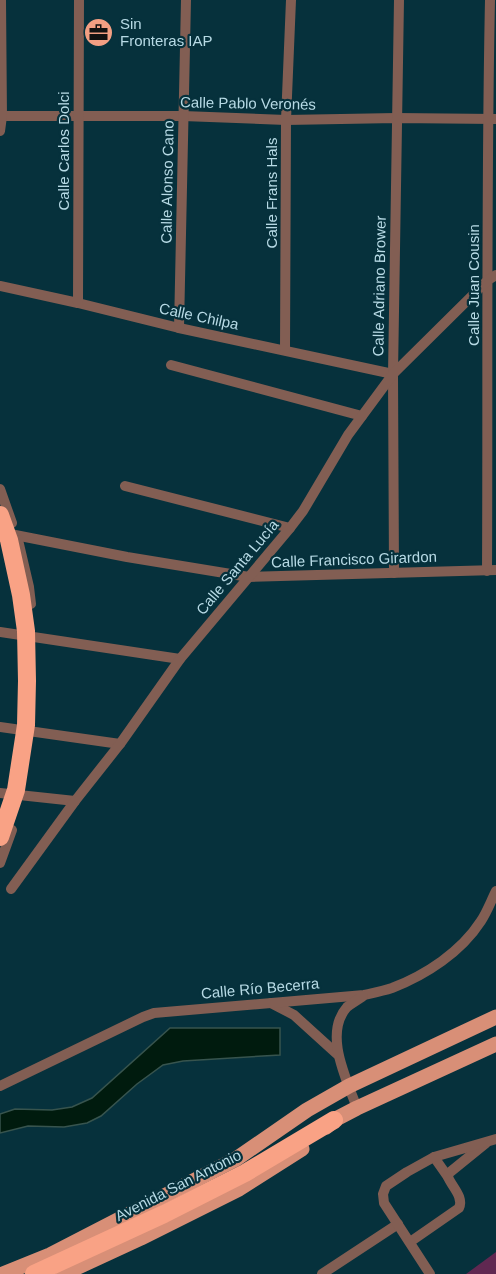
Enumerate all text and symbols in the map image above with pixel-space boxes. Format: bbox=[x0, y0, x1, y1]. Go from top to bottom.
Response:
place label: Sin Fronteras IAP bbox=[120, 15, 213, 49]
office icon: Sin Fronteras IAP bbox=[83, 16, 115, 48]
street label: Calle Carlos Dolci bbox=[55, 91, 72, 211]
street label: Calle Pablo Veronés bbox=[180, 93, 316, 113]
street label: Calle Alonso Cano bbox=[157, 120, 177, 244]
street label: Calle Frans Hals bbox=[263, 138, 280, 248]
street label: Calle Adriano Brower bbox=[369, 215, 389, 357]
street label: Calle Juan Cousin bbox=[465, 224, 482, 346]
street label: Calle Chilpa bbox=[158, 299, 241, 333]
street label: Calle Santa Lucía bbox=[192, 516, 282, 618]
street label: Calle Francisco Girardon bbox=[271, 548, 437, 570]
street label: Calle Río Becerra bbox=[200, 974, 320, 1002]
street label: Avenida San Antonio bbox=[112, 1146, 244, 1224]

